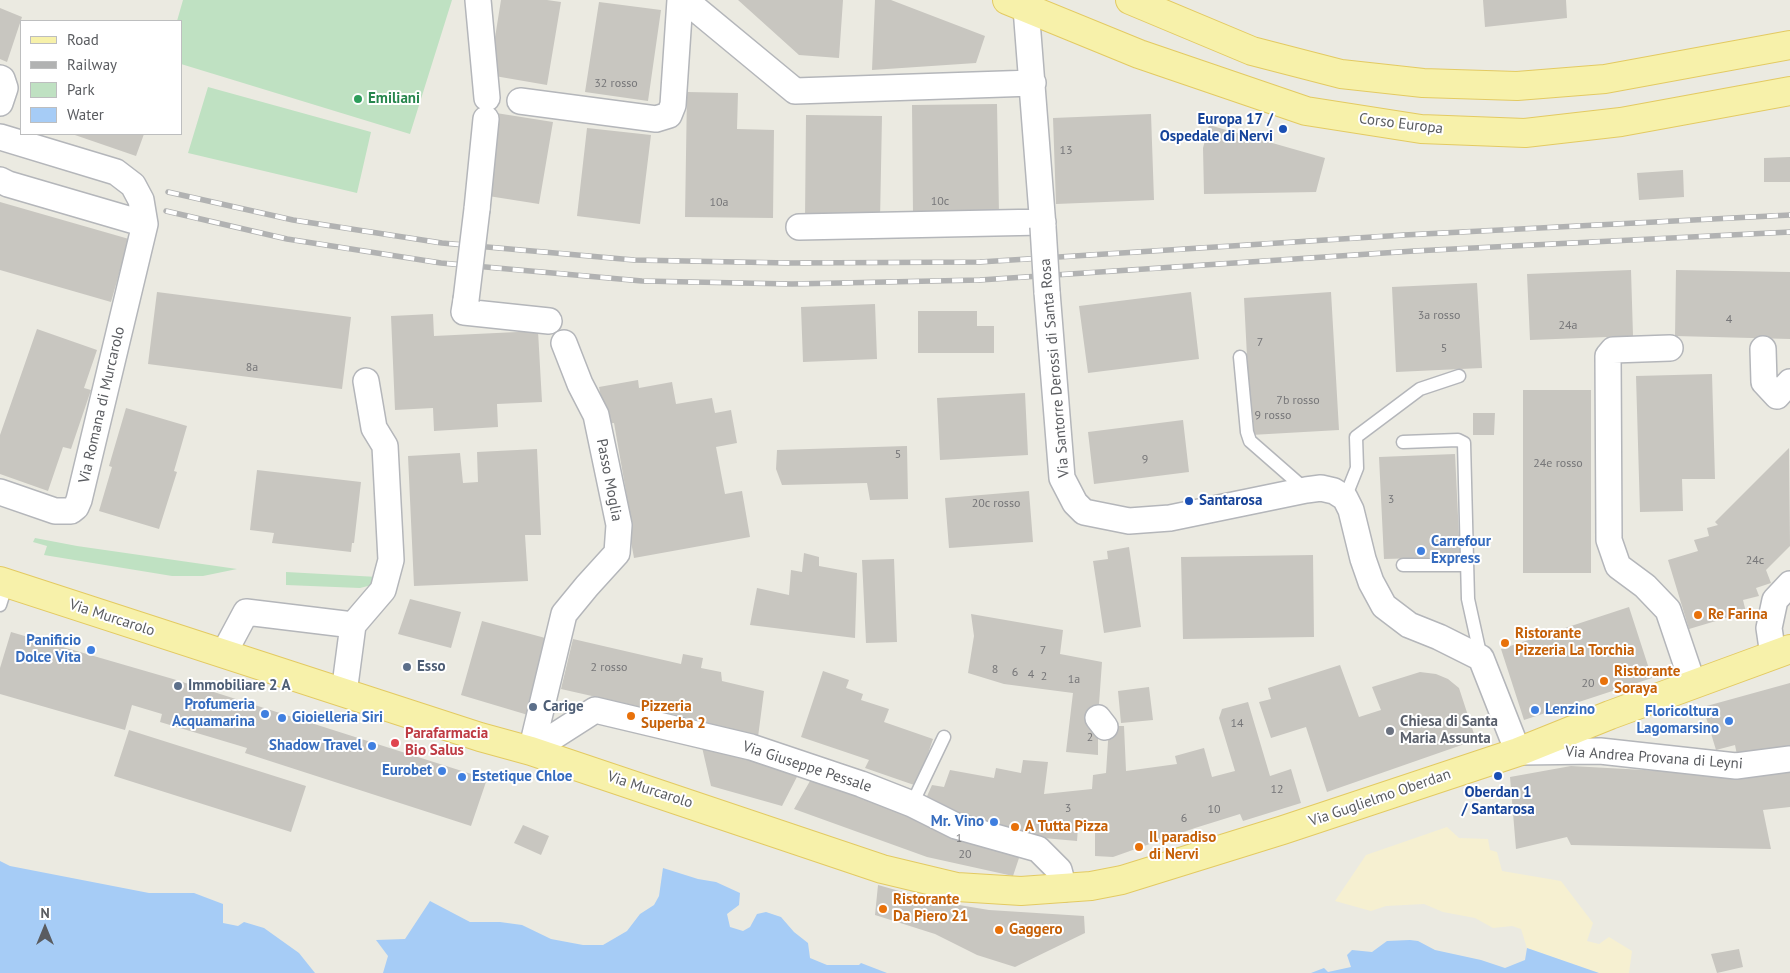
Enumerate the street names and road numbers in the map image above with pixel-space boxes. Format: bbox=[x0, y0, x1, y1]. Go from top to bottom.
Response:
street label: Corso Europa bbox=[1358, 110, 1444, 138]
street label: Via Santorre Derossi di Santa Rosa bbox=[1036, 258, 1074, 478]
street label: Via Romana di Murcarolo bbox=[75, 325, 129, 485]
street label: Passo Moglia bbox=[592, 437, 626, 523]
street label: Via Murcarolo bbox=[67, 596, 157, 640]
street label: Via Giuseppe Pessale bbox=[740, 738, 874, 796]
street label: Via Andrea Provana di Leyni bbox=[1565, 743, 1743, 773]
street label: Via Guglielmo Oberdan bbox=[1307, 765, 1453, 831]
street label: Via Murcarolo bbox=[605, 768, 695, 812]

